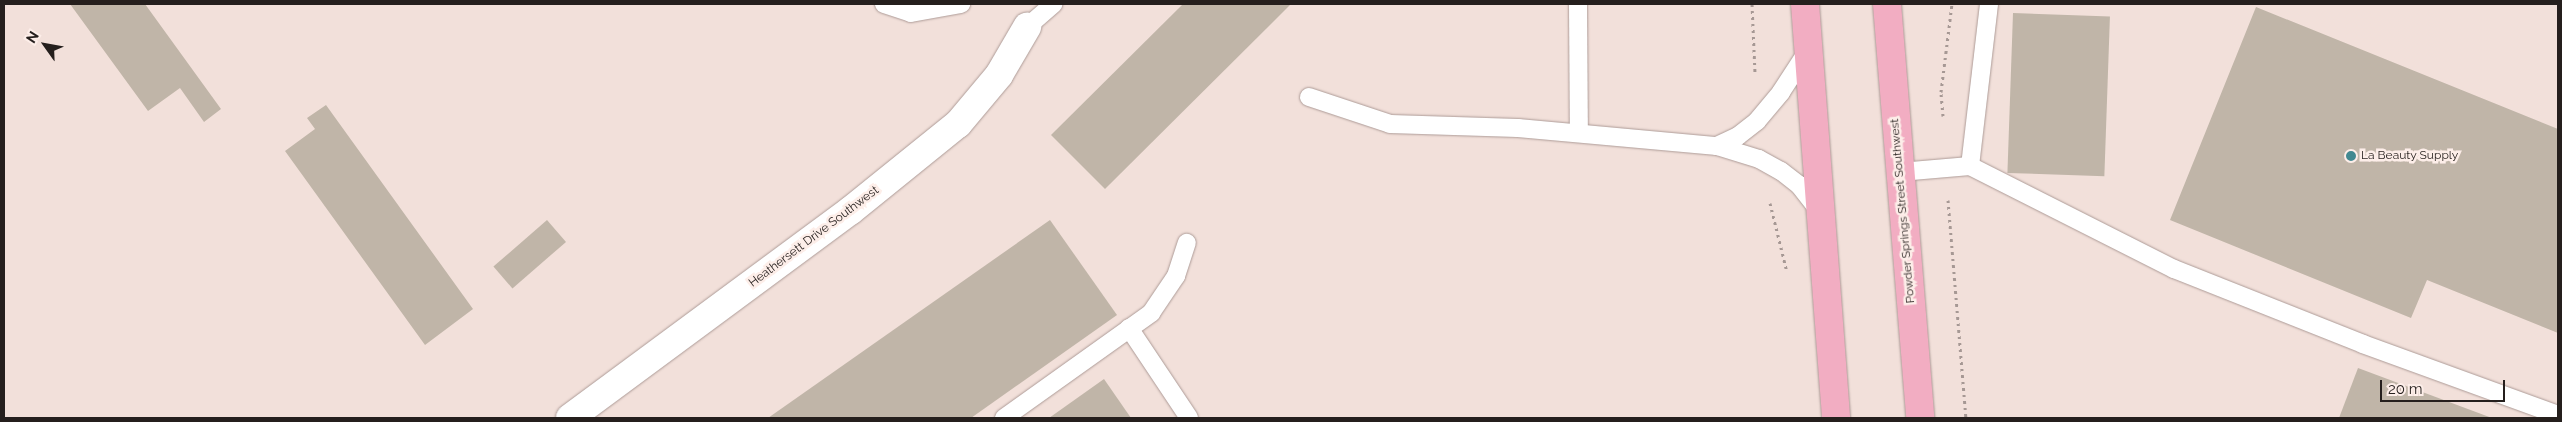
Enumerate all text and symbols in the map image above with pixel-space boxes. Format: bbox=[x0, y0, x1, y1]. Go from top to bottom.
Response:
north arrow bbox=[20, 20, 70, 70]
text: N bbox=[23, 28, 42, 46]
street label: Powder Springs Street Southwest bbox=[1888, 118, 1918, 304]
place label: La Beauty Supply bbox=[2361, 149, 2459, 163]
marker: La Beauty Supply bbox=[2345, 150, 2357, 162]
street label: Heathersett Drive Southwest bbox=[746, 183, 882, 291]
scale bar bbox=[2382, 370, 2507, 402]
text: 20 m bbox=[2388, 380, 2423, 398]

